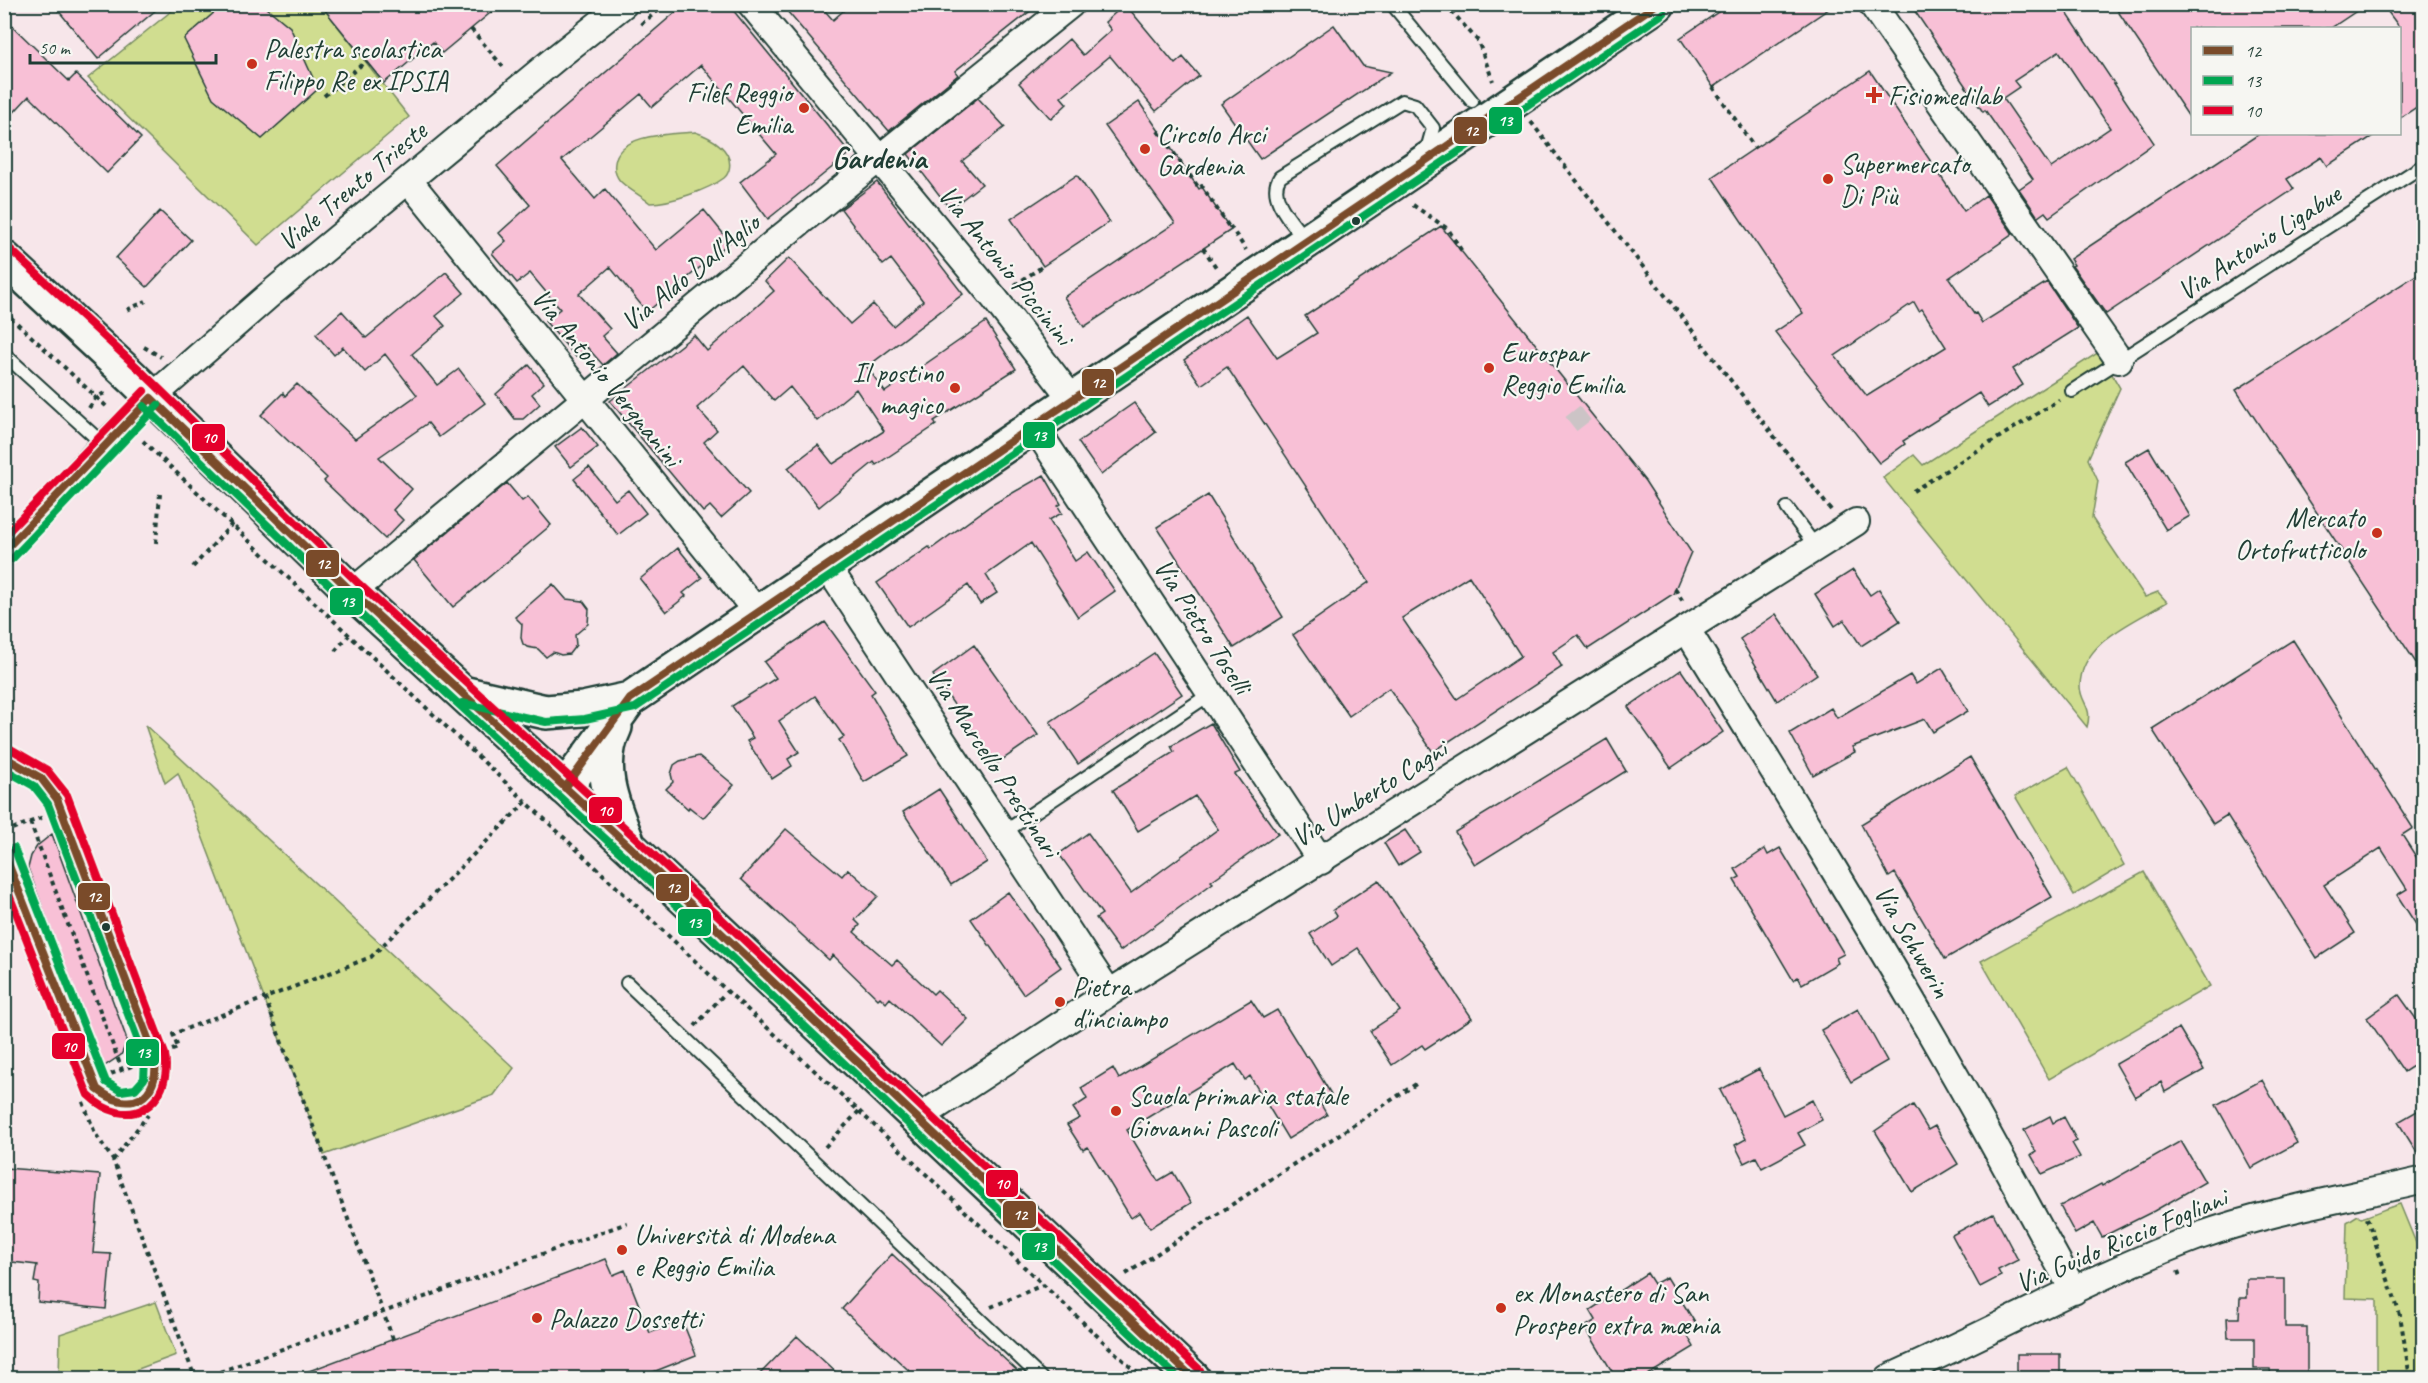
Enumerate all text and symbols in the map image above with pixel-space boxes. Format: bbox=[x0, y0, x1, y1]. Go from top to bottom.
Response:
scale bar bbox=[30, 27, 216, 65]
legend bbox=[2191, 27, 2401, 135]
place label: Palestra scolastica Filippo Re ex IPSIA bbox=[264, 31, 449, 98]
text: 50 m bbox=[39, 37, 72, 59]
text: 12 bbox=[2245, 40, 2263, 62]
marker: Palestra scolastica Filippo Re ex IPSIA bbox=[245, 57, 259, 71]
text: 13 bbox=[2245, 70, 2263, 92]
place label: Filef Reggio Emilia bbox=[687, 75, 795, 142]
place label: Fisiomedilab bbox=[1888, 78, 2004, 113]
marker: Fisiomedilab bbox=[1865, 86, 1883, 104]
text: 10 bbox=[2245, 100, 2263, 122]
marker: Filef Reggio Emilia bbox=[797, 101, 811, 115]
line badge: 13 bbox=[1488, 106, 1523, 135]
text: 13 bbox=[1498, 111, 1514, 131]
street label: Viale Trento Trieste bbox=[270, 112, 435, 258]
place label: Circolo Arci Gardenia bbox=[1157, 116, 1269, 183]
line badge: 12 bbox=[1453, 116, 1488, 145]
text: 12 bbox=[1464, 121, 1480, 141]
district label: Gardenia bbox=[832, 139, 929, 177]
marker: Circolo Arci Gardenia bbox=[1138, 142, 1152, 156]
place label: Supermercato Di Più bbox=[1840, 146, 1972, 213]
marker: Supermercato Di Più bbox=[1821, 172, 1835, 186]
street label: Via Antonio Ligabue bbox=[2171, 175, 2349, 308]
street label: Via Antonio Piccinini bbox=[931, 178, 1084, 355]
street label: Via Aldo Dall'Aglio bbox=[614, 203, 769, 339]
unlabelled marker bbox=[1350, 215, 1362, 227]
street label: Via Antonio Vergnanini bbox=[524, 281, 692, 476]
place label: Eurospar Reggio Emilia bbox=[1501, 335, 1626, 402]
place label: Il postino magico bbox=[853, 355, 945, 422]
marker: Eurospar Reggio Emilia bbox=[1482, 361, 1496, 375]
line badge: 12 bbox=[1081, 368, 1115, 397]
text: 12 bbox=[1091, 373, 1107, 393]
marker: Il postino magico bbox=[948, 381, 962, 395]
line badge: 13 bbox=[1022, 421, 1056, 449]
line badge: 10 bbox=[191, 423, 226, 452]
text: 13 bbox=[1032, 426, 1048, 446]
text: 10 bbox=[202, 428, 218, 448]
place label: Mercato Ortofrutticolo bbox=[2235, 500, 2368, 567]
marker: Mercato Ortofrutticolo bbox=[2370, 526, 2384, 540]
line badge: 12 bbox=[305, 549, 340, 578]
street label: Via Pietro Toselli bbox=[1146, 552, 1262, 704]
text: 12 bbox=[316, 554, 332, 574]
line badge: 13 bbox=[329, 587, 364, 616]
text: 13 bbox=[340, 592, 356, 612]
street label: Via Marcello Prestinari bbox=[920, 661, 1070, 867]
street label: Via Umberto Cagni bbox=[1285, 729, 1456, 855]
line badge: 10 bbox=[588, 796, 623, 824]
text: 10 bbox=[598, 801, 614, 821]
line badge: 12 bbox=[655, 873, 690, 902]
text: 12 bbox=[666, 878, 682, 898]
street label: Via Schwerin bbox=[1867, 878, 1960, 1004]
line badge: 12 bbox=[77, 882, 111, 911]
text: 12 bbox=[87, 887, 103, 907]
line badge: 13 bbox=[677, 908, 712, 937]
text: 13 bbox=[687, 913, 703, 933]
unlabelled marker bbox=[100, 921, 112, 933]
place label: Pietra d'inciampo bbox=[1072, 969, 1169, 1036]
marker: Pietra d'inciampo bbox=[1053, 995, 1067, 1009]
line badge: 10 bbox=[51, 1032, 86, 1060]
text: 10 bbox=[62, 1037, 78, 1057]
line badge: 13 bbox=[125, 1038, 160, 1067]
text: 13 bbox=[136, 1043, 152, 1063]
place label: Scuola primaria statale Giovanni Pascoli bbox=[1128, 1078, 1349, 1145]
marker: Scuola primaria statale Giovanni Pascoli bbox=[1109, 1104, 1123, 1118]
line badge: 10 bbox=[985, 1169, 1019, 1198]
text: 10 bbox=[995, 1174, 1011, 1194]
street label: Via Guido Riccio Fogliani bbox=[2010, 1178, 2235, 1300]
line badge: 12 bbox=[1002, 1200, 1037, 1229]
text: 12 bbox=[1013, 1205, 1029, 1225]
place label: Università di Modena e Reggio Emilia bbox=[634, 1217, 837, 1284]
line badge: 13 bbox=[1021, 1232, 1056, 1261]
text: 13 bbox=[1032, 1237, 1048, 1257]
marker: Università di Modena e Reggio Emilia bbox=[615, 1243, 629, 1257]
place label: ex Monastero di San Prospero extra mœnia bbox=[1513, 1275, 1721, 1342]
place label: Palazzo Dossetti bbox=[549, 1301, 705, 1336]
marker: ex Monastero di San Prospero extra mœnia bbox=[1494, 1301, 1508, 1315]
marker: Palazzo Dossetti bbox=[530, 1311, 544, 1325]

